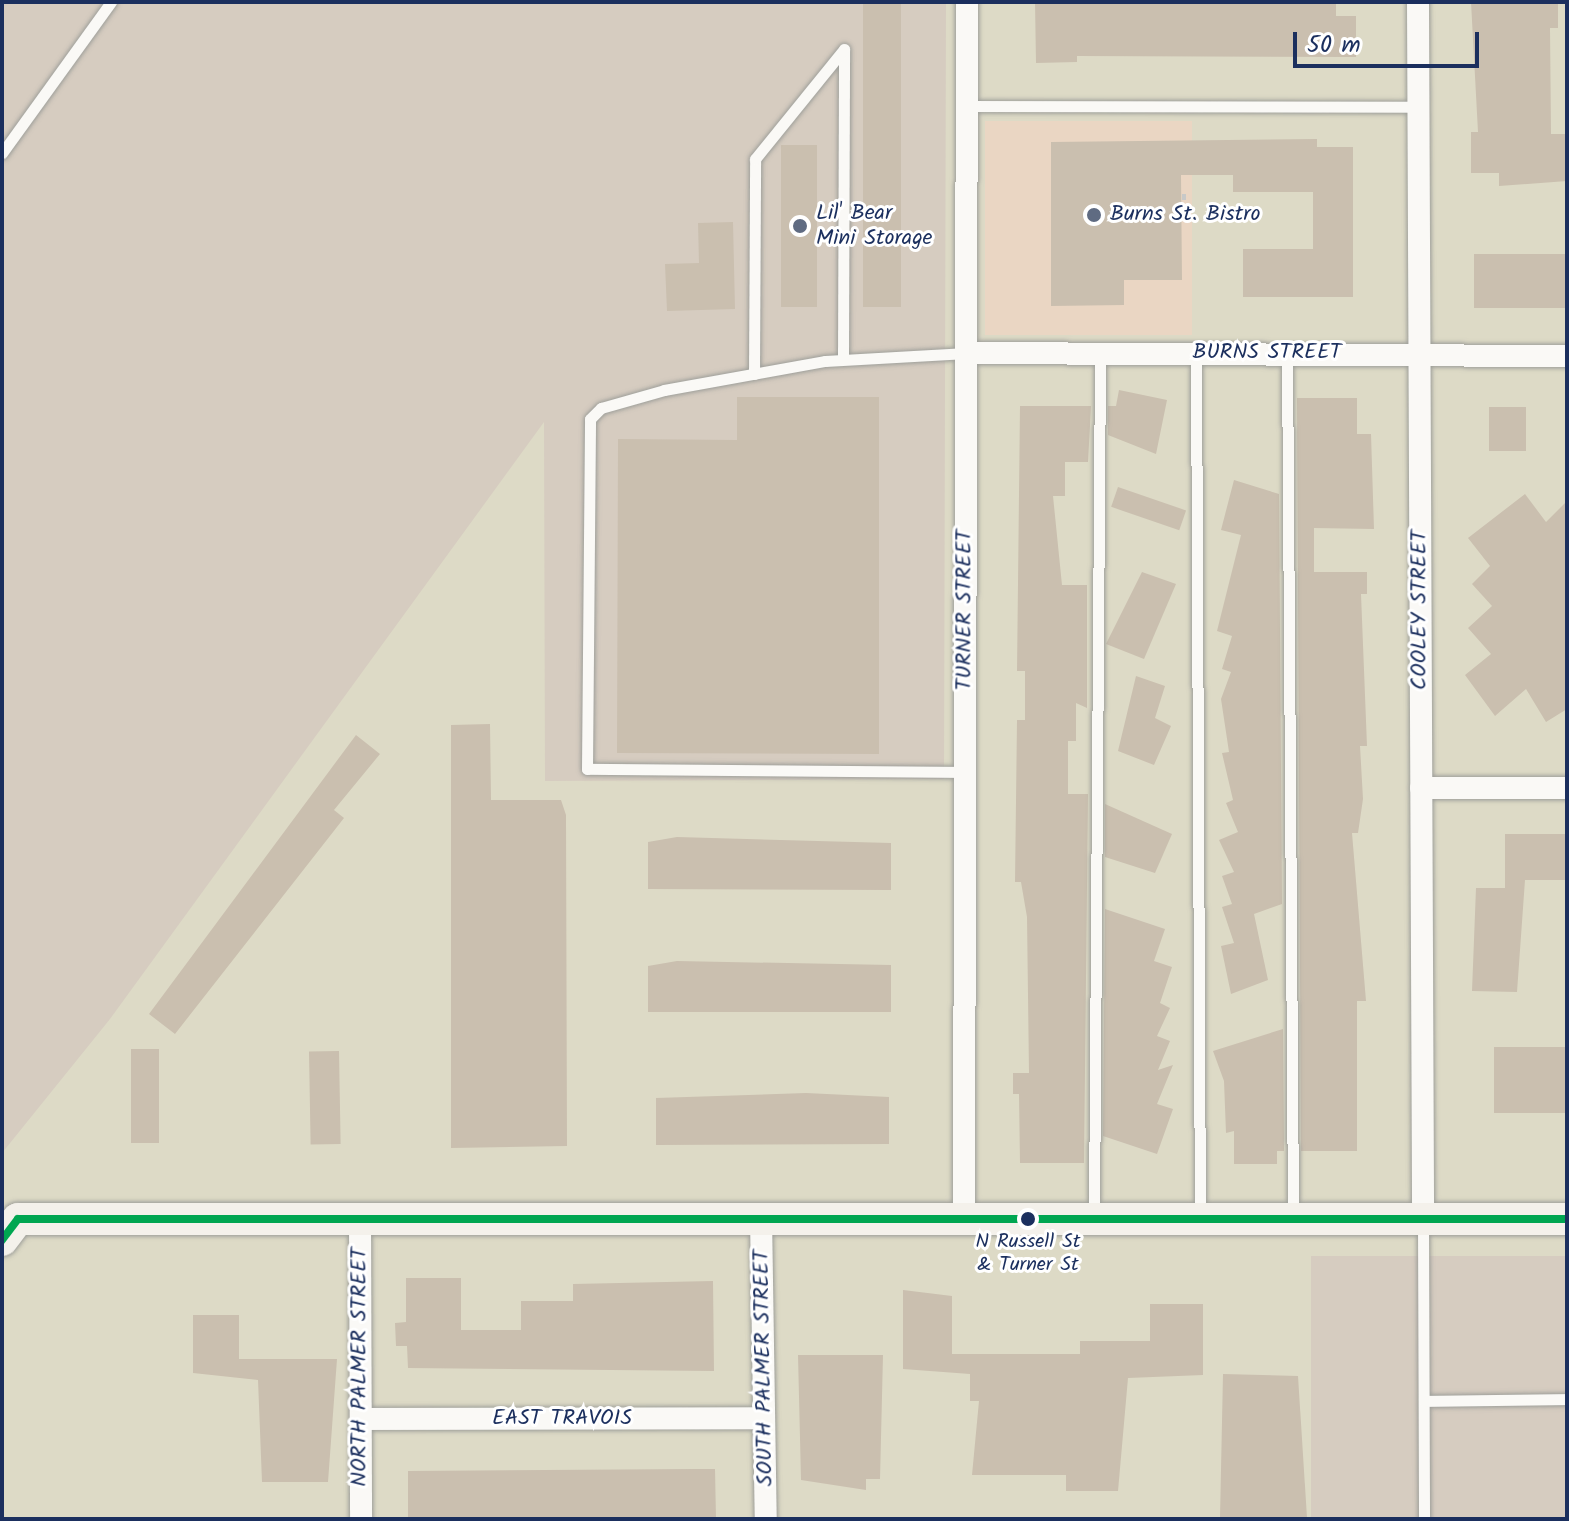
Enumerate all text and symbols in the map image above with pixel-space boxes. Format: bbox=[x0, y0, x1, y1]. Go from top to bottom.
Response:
scale bar bbox=[1297, 16, 1483, 66]
text: 50 m bbox=[1307, 26, 1361, 65]
place label: Lil' Bear Mini Storage bbox=[816, 200, 932, 252]
place label: Burns St. Bistro bbox=[1110, 202, 1260, 228]
marker: Burns St. Bistro bbox=[1085, 206, 1103, 224]
marker: Lil' Bear Mini Storage bbox=[791, 217, 809, 235]
street label: BURNS STREET bbox=[1192, 340, 1342, 366]
street label: TURNER STREET bbox=[952, 529, 978, 691]
street label: COOLEY STREET bbox=[1407, 530, 1433, 690]
marker: N Russell St & Turner St bbox=[1020, 1211, 1036, 1227]
place label: N Russell St & Turner St bbox=[975, 1230, 1081, 1277]
street label: NORTH PALMER STREET bbox=[347, 1247, 373, 1487]
street label: SOUTH PALMER STREET bbox=[749, 1249, 779, 1487]
street label: EAST TRAVOIS bbox=[492, 1406, 632, 1432]

